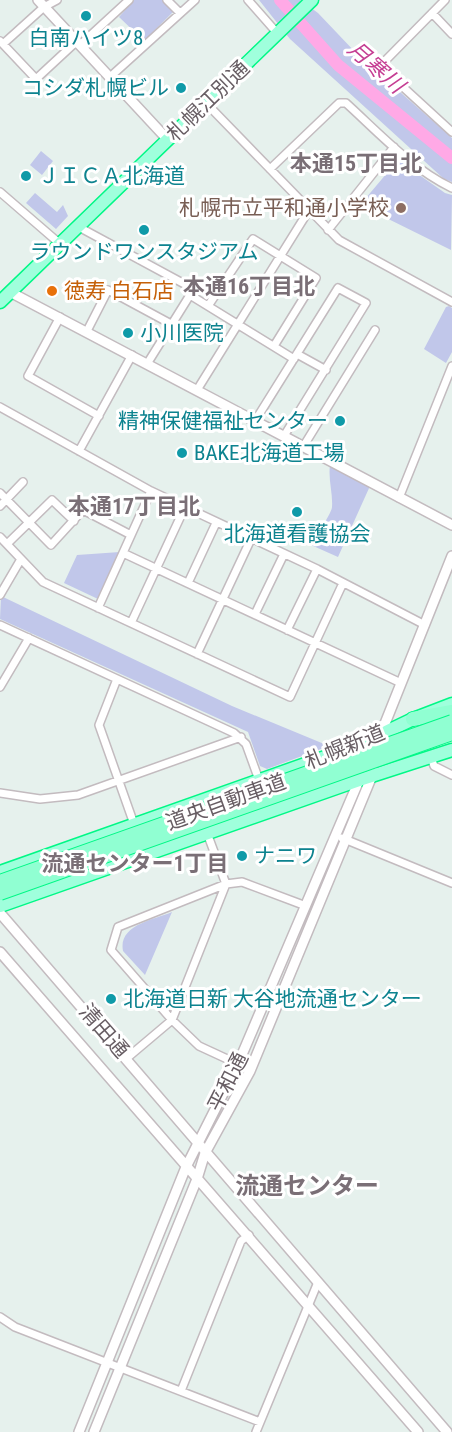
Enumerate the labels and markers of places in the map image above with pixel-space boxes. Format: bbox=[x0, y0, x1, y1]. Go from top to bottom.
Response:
marker: 白南ハイツ8 bbox=[79, 9, 93, 23]
place label: 白南ハイツ8 bbox=[29, 26, 143, 50]
place label: コシダ札幌ビル bbox=[22, 76, 169, 100]
marker: コシダ札幌ビル bbox=[174, 81, 188, 95]
place label: ＪＩＣＡ北海道 bbox=[38, 164, 185, 188]
marker: ＪＩＣＡ北海道 bbox=[19, 169, 33, 183]
place label: 札幌市立平和通小学校 bbox=[179, 196, 389, 220]
marker: 札幌市立平和通小学校 bbox=[394, 201, 408, 215]
marker: ラウンドワンスタジアム bbox=[137, 223, 151, 237]
place label: ラウンドワンスタジアム bbox=[29, 240, 259, 264]
place label: 徳寿 白石店 bbox=[64, 279, 174, 303]
marker: 徳寿 白石店 bbox=[45, 284, 59, 298]
place label: 小川医院 bbox=[140, 321, 224, 345]
marker: 小川医院 bbox=[121, 326, 135, 340]
place label: 精神保健福祉センター bbox=[118, 409, 328, 433]
marker: 精神保健福祉センター bbox=[333, 414, 347, 428]
place label: BAKE北海道工場 bbox=[194, 441, 344, 465]
marker: BAKE北海道工場 bbox=[175, 446, 189, 460]
marker: 北海道看護協会 bbox=[290, 505, 304, 519]
place label: 北海道看護協会 bbox=[224, 522, 371, 546]
place label: ナニワ bbox=[254, 844, 317, 868]
marker: ナニワ bbox=[235, 849, 249, 863]
place label: 北海道日新 大谷地流通センター bbox=[123, 987, 422, 1011]
marker: 北海道日新 大谷地流通センター bbox=[104, 992, 118, 1006]

